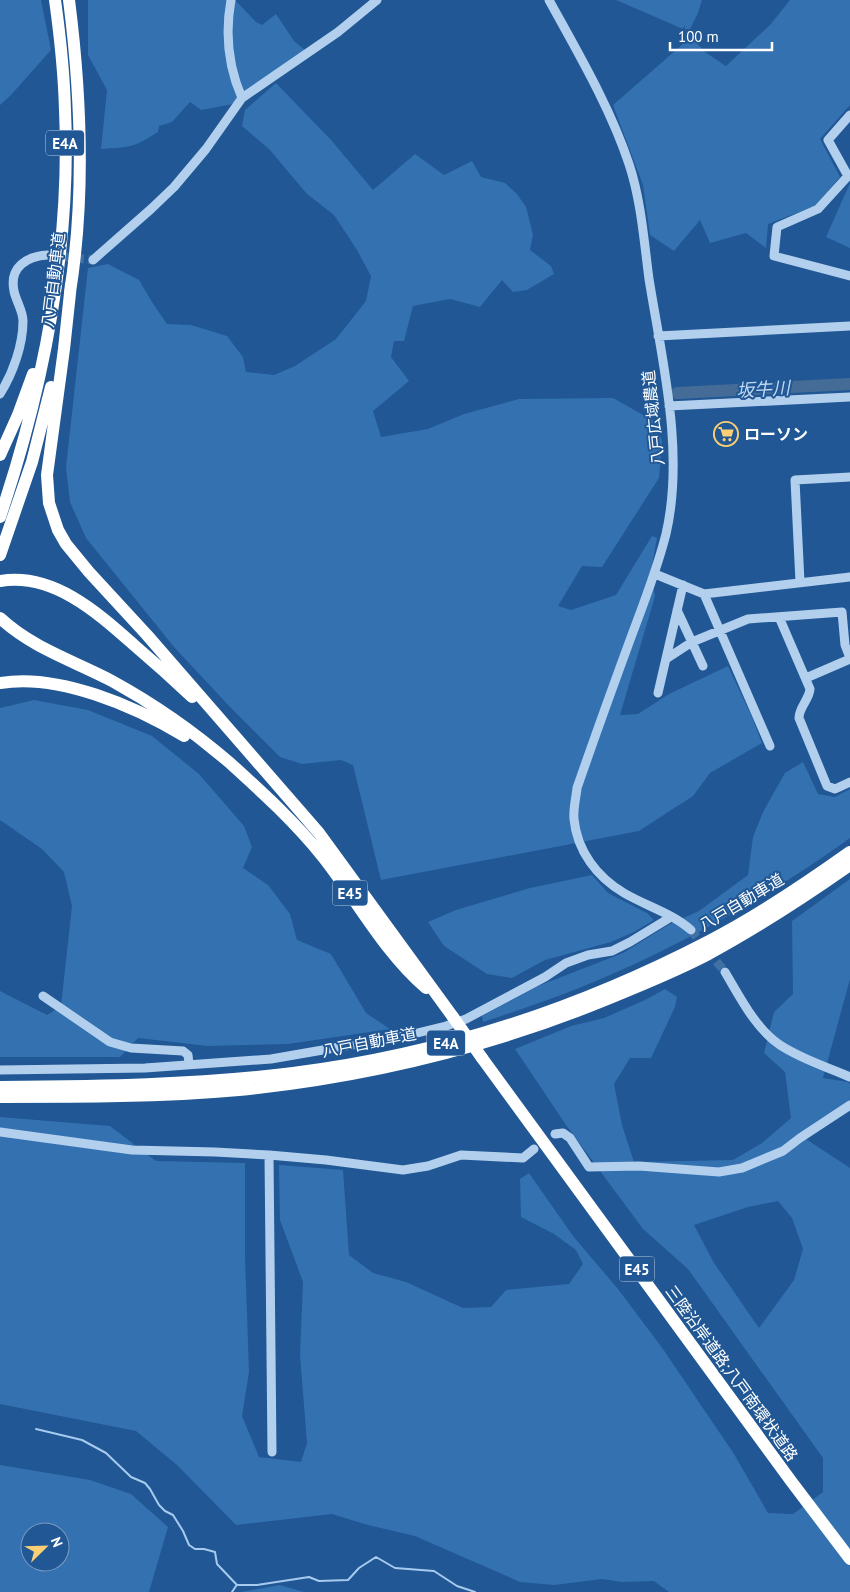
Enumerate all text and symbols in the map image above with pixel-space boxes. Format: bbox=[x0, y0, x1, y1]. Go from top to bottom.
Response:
scale bar bbox=[670, 20, 772, 52]
text: 100 m bbox=[678, 27, 719, 46]
road number: E4A bbox=[46, 130, 84, 156]
street label: 八戸自動車道 bbox=[37, 231, 69, 329]
street label: 八戸広域農道 bbox=[638, 369, 668, 467]
water label: 坂牛川 bbox=[735, 376, 793, 402]
supermarket icon: ローソン bbox=[713, 421, 739, 447]
place label: ローソン bbox=[744, 424, 808, 444]
street label: 八戸自動車道 bbox=[695, 869, 787, 935]
road number: E45 bbox=[332, 880, 368, 906]
street label: 八戸自動車道 bbox=[320, 1023, 418, 1061]
road number: E4A bbox=[427, 1030, 465, 1056]
road number: E45 bbox=[620, 1256, 654, 1282]
street label: 三陸沿岸道路;八戸南環状道路 bbox=[662, 1281, 802, 1465]
north arrow bbox=[20, 1522, 70, 1572]
text: N bbox=[47, 1534, 67, 1550]

